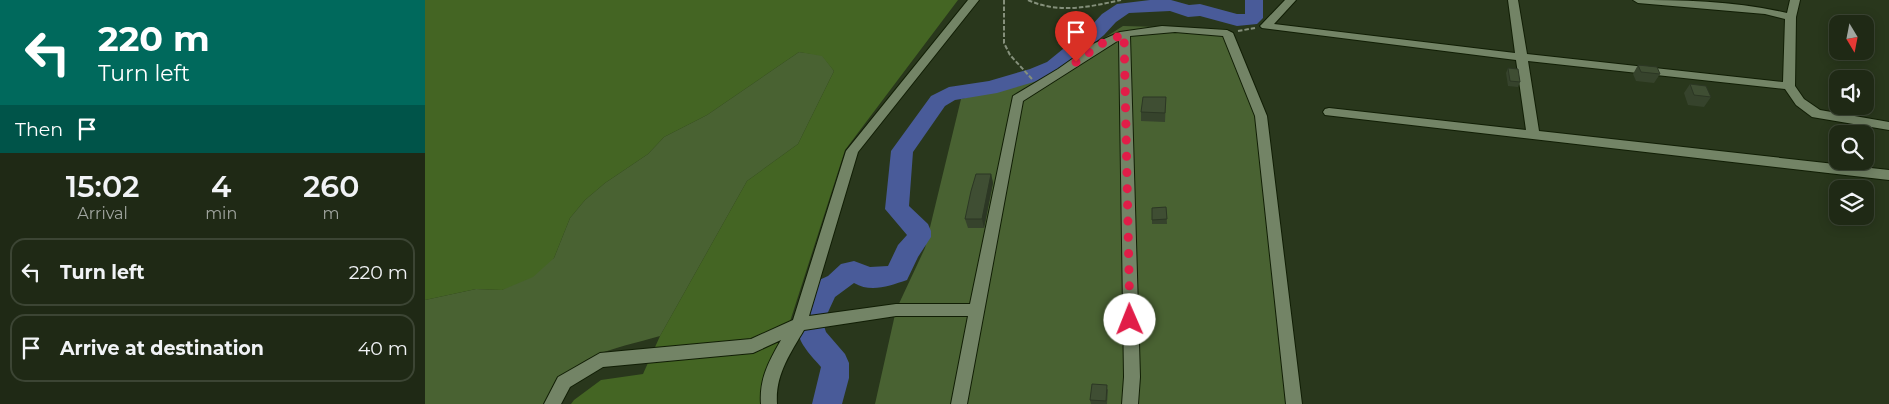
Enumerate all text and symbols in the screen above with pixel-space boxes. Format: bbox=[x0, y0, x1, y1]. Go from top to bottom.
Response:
pin bbox=[1055, 11, 1097, 62]
north arrow bbox=[1829, 15, 1874, 60]
map controls bbox=[1829, 15, 1874, 225]
text: 220 m bbox=[98, 17, 210, 60]
icon: arrive bbox=[1062, 18, 1090, 46]
icon: left bbox=[15, 20, 80, 85]
text: Turn left bbox=[98, 60, 190, 87]
button: sound bbox=[1829, 70, 1874, 115]
icon: arrive bbox=[73, 115, 101, 143]
text: Then bbox=[15, 118, 63, 141]
button: search bbox=[1829, 125, 1874, 170]
text: 15:02 bbox=[66, 168, 140, 205]
text: 4 bbox=[211, 168, 231, 205]
text: 260 bbox=[303, 168, 359, 205]
button: layers bbox=[1829, 180, 1874, 225]
text: Arrival bbox=[77, 204, 128, 223]
text: min bbox=[205, 204, 237, 223]
text: m bbox=[323, 204, 340, 223]
icon: left bbox=[17, 258, 45, 286]
text: Turn left bbox=[60, 261, 145, 284]
text: 220 m bbox=[349, 261, 408, 284]
position arrow bbox=[1103, 293, 1155, 345]
icon: arrive bbox=[17, 334, 45, 362]
text: Arrive at destination bbox=[60, 337, 264, 360]
text: 40 m bbox=[358, 337, 408, 360]

